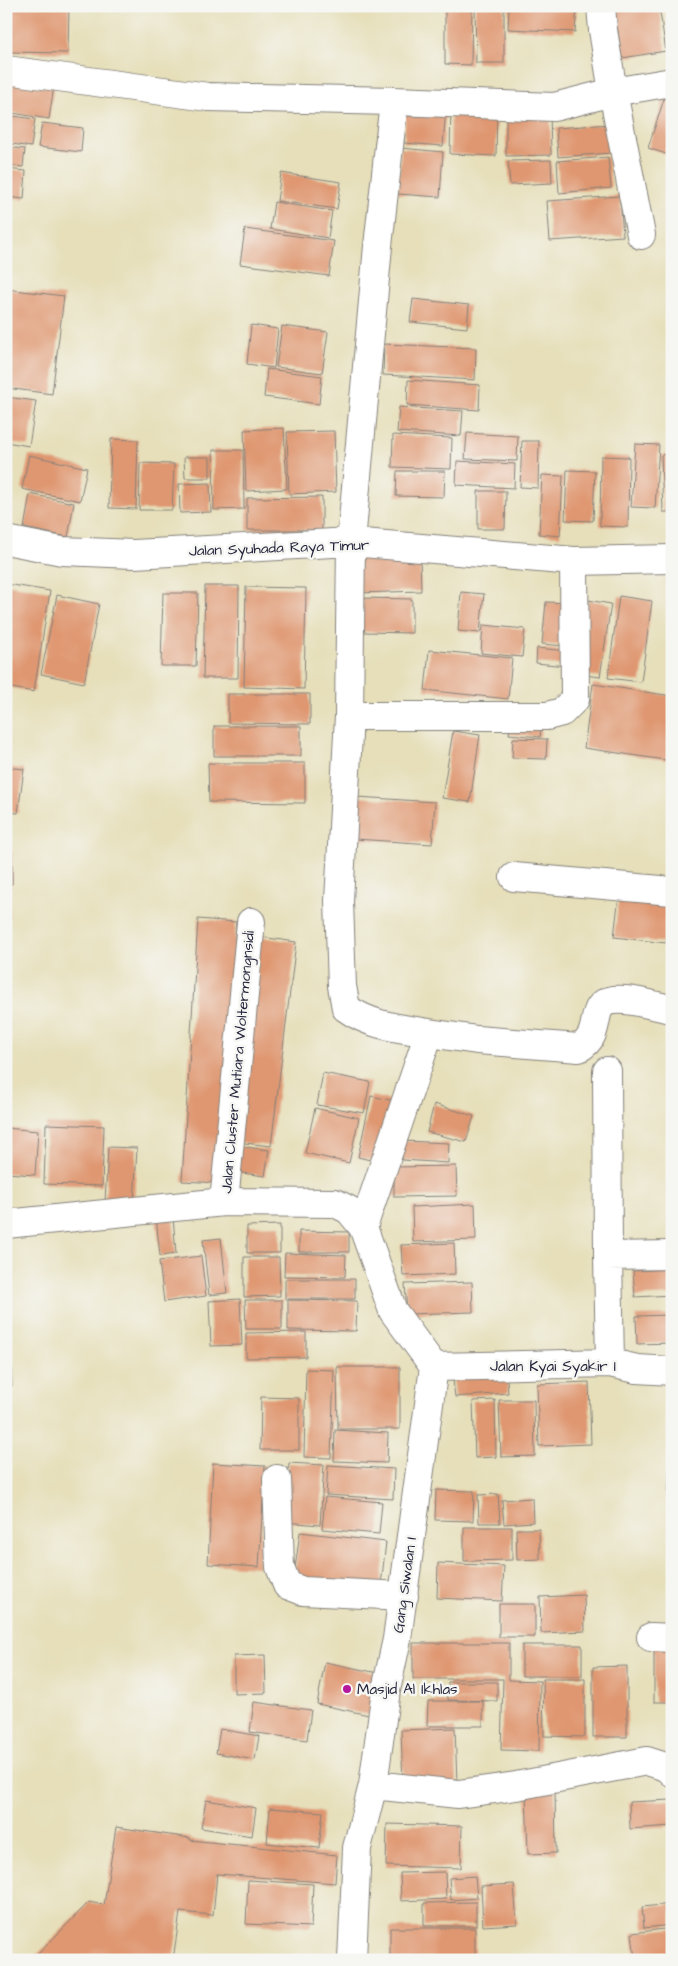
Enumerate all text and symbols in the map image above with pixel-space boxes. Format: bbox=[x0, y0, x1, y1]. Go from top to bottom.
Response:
street label: Jalan Syuhada Raya Timur bbox=[189, 534, 370, 563]
street label: Jalan Cluster Mutiara Woltermongnsidi bbox=[216, 929, 261, 1194]
street label: Jalan Kyai Syakir I bbox=[490, 1356, 616, 1378]
street label: Gang Siwalan I bbox=[388, 1536, 423, 1634]
place label: Masjid Al Ikhlas bbox=[357, 1679, 458, 1700]
marker: Masjid Al Ikhlas bbox=[341, 1683, 353, 1695]

